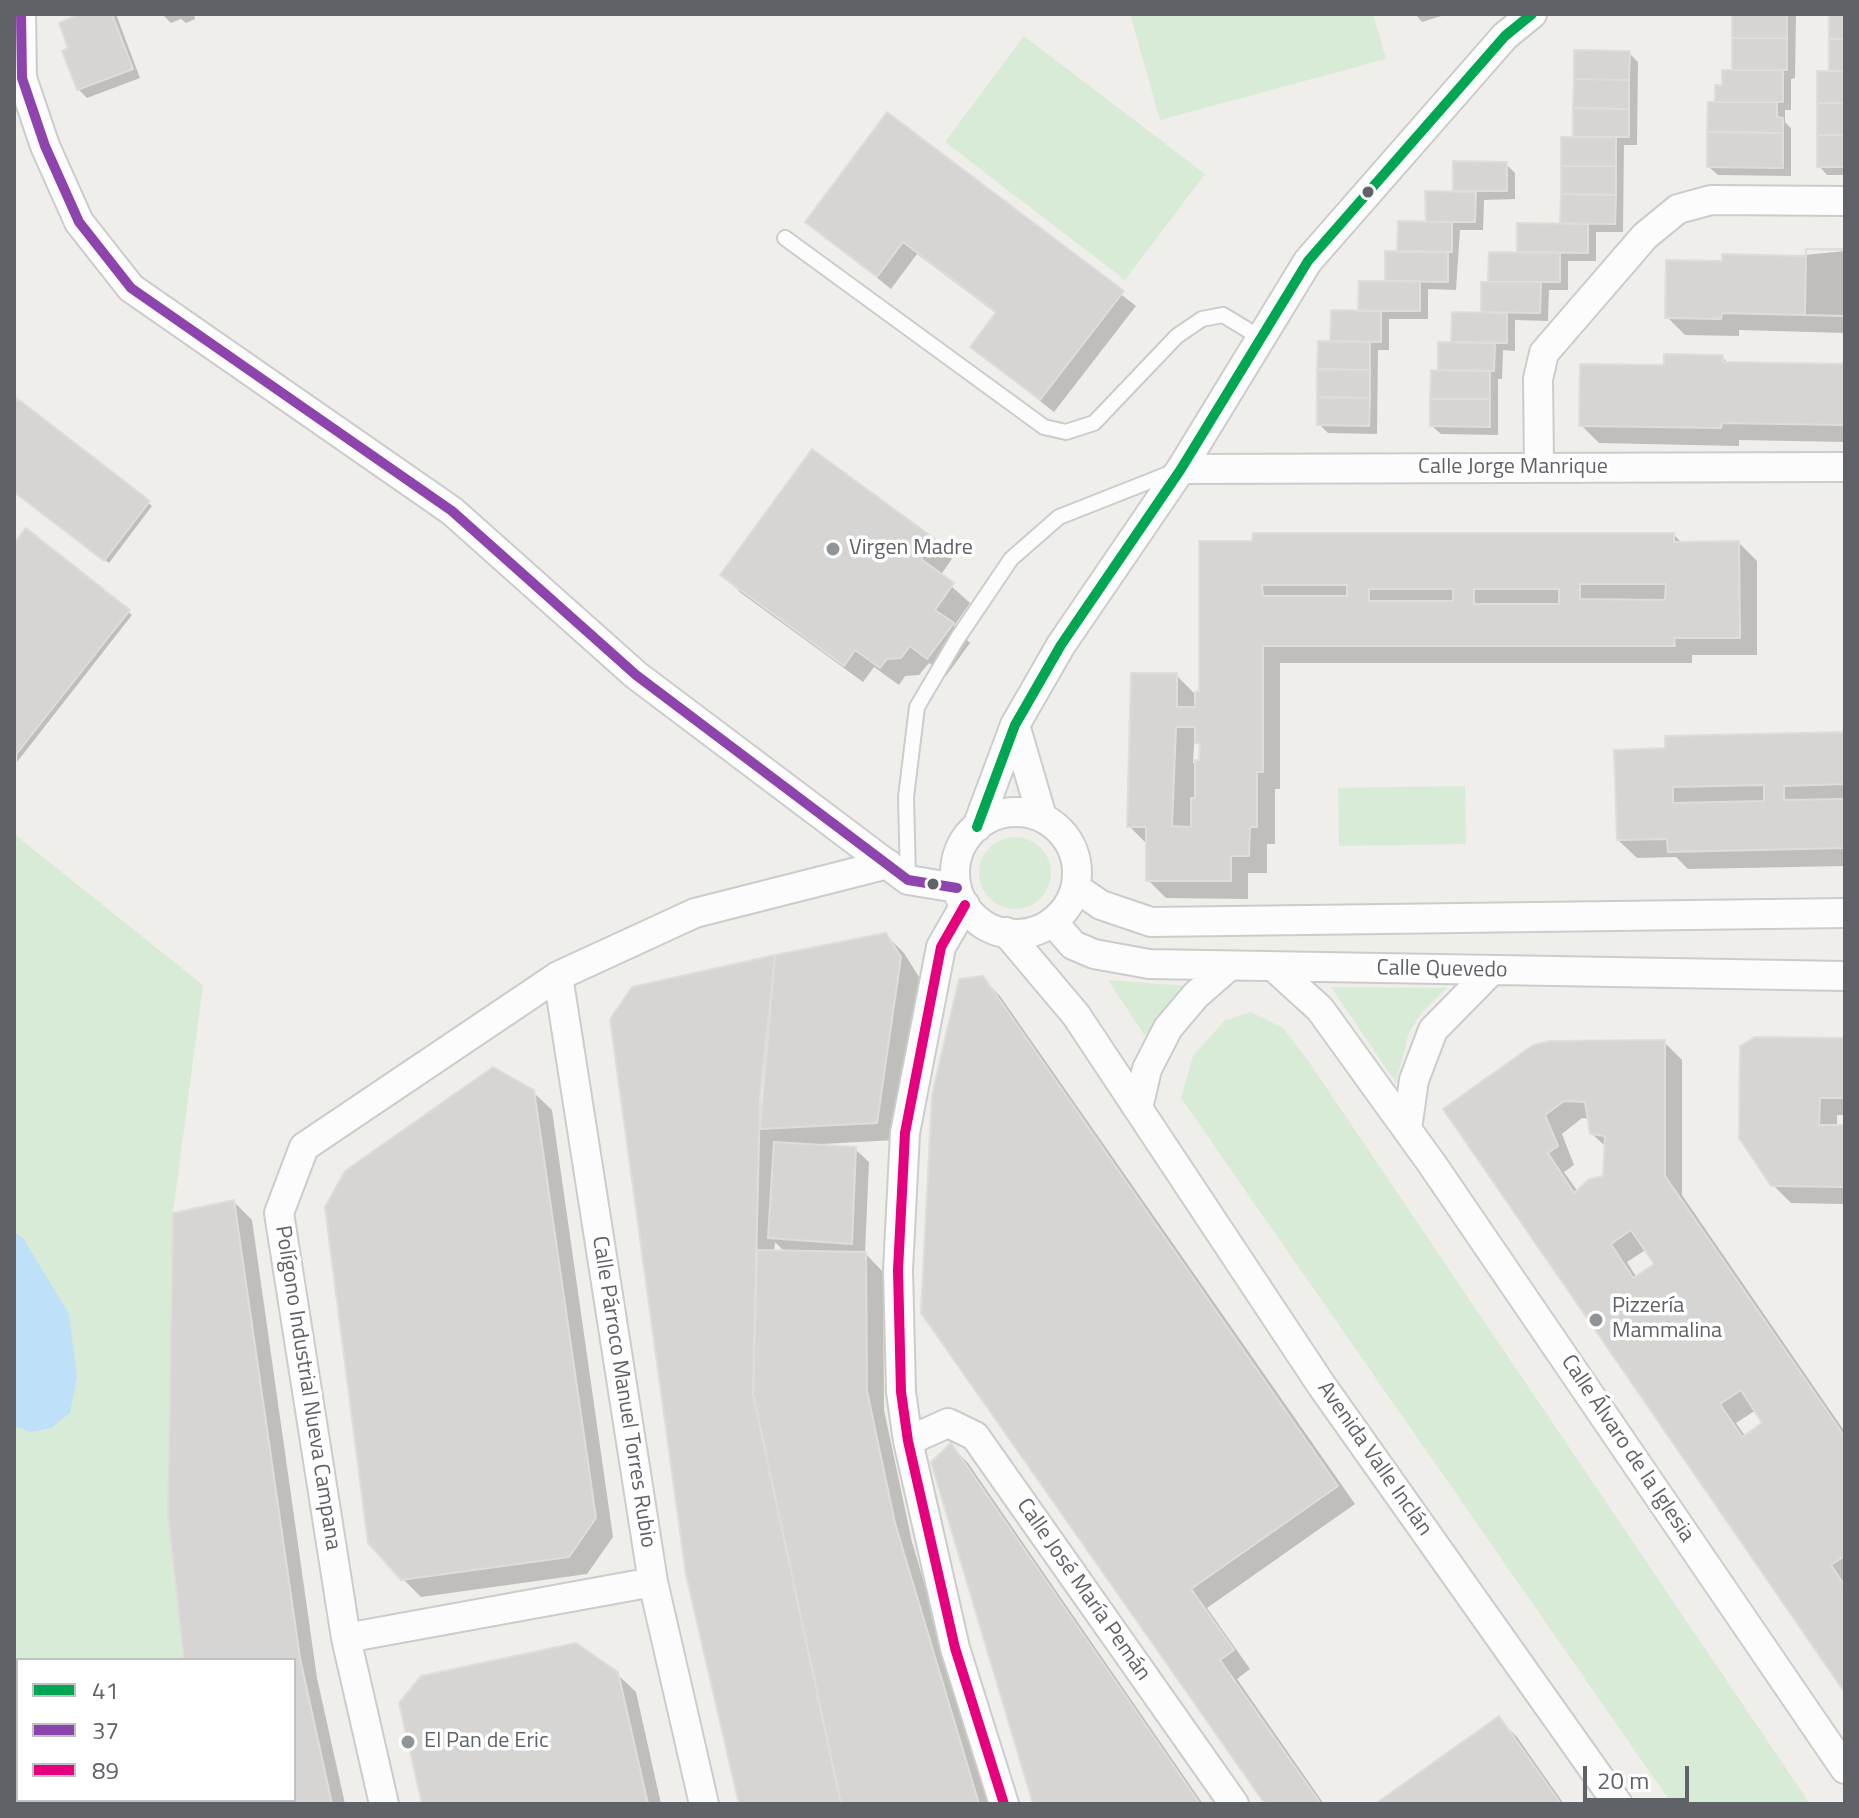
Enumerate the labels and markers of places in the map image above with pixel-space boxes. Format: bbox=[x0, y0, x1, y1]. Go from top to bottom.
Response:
unlabelled marker bbox=[1360, 184, 1376, 200]
place label: Virgen Madre bbox=[849, 536, 973, 562]
marker: Virgen Madre bbox=[824, 540, 842, 558]
unlabelled marker bbox=[925, 876, 941, 892]
place label: Pizzería Mammalina bbox=[1612, 1294, 1722, 1346]
marker: Pizzería Mammalina bbox=[1587, 1311, 1605, 1329]
place label: El Pan de Eric bbox=[424, 1729, 548, 1755]
marker: El Pan de Eric bbox=[399, 1733, 417, 1751]

